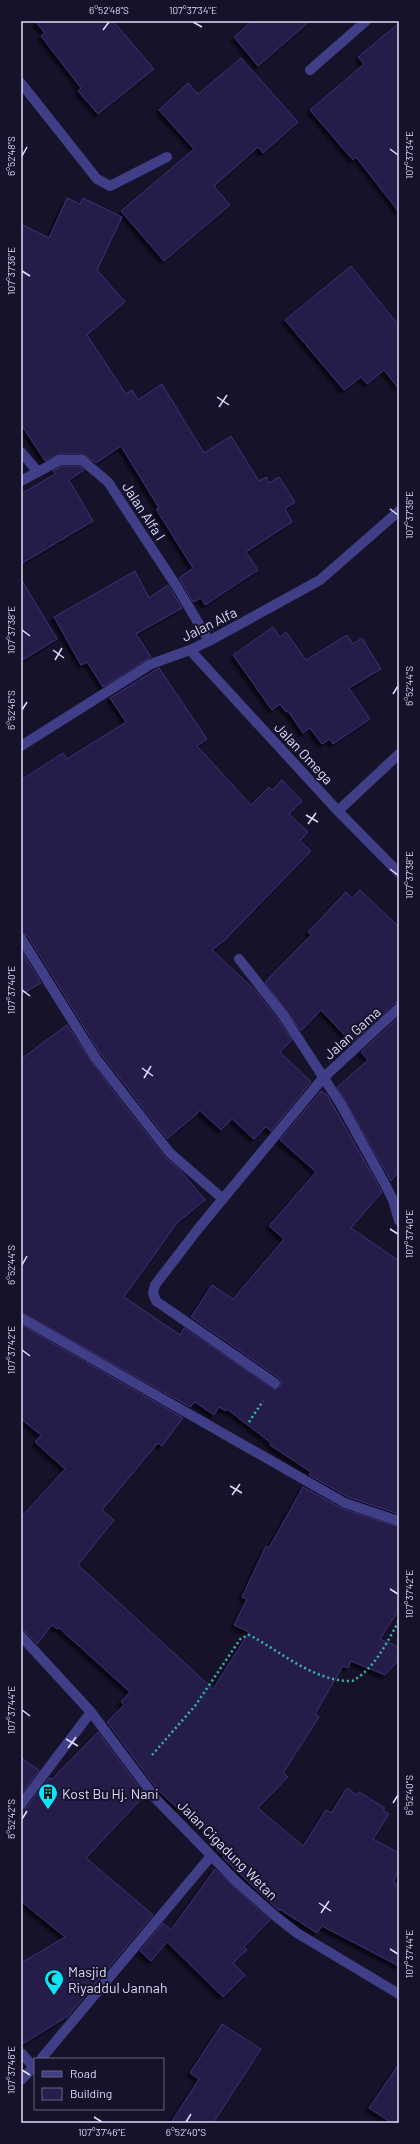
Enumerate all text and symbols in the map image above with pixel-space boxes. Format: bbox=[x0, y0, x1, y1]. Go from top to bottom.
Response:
text: 6°52'48"S bbox=[89, 4, 129, 16]
text: 107°37'34"E bbox=[169, 4, 217, 16]
text: 107°37'34"E bbox=[403, 131, 415, 179]
text: 6°52'48"S bbox=[5, 136, 17, 176]
text: 107°37'36"E bbox=[5, 247, 17, 295]
street label: Jalan Alfa I bbox=[119, 479, 169, 543]
text: 107°37'36"E bbox=[403, 491, 415, 539]
street label: Jalan Alfa bbox=[179, 603, 239, 645]
text: 107°37'38"E bbox=[5, 606, 17, 654]
text: 6°52'44"S bbox=[403, 666, 415, 706]
text: 6°52'46"S bbox=[5, 690, 17, 730]
street label: Jalan Omega bbox=[271, 719, 337, 787]
text: 107°37'38"E bbox=[403, 851, 415, 899]
text: 107°37'40"E bbox=[5, 966, 17, 1014]
street label: Jalan Gama bbox=[320, 1003, 384, 1063]
text: 107°37'40"E bbox=[403, 1210, 415, 1258]
text: 6°52'44"S bbox=[5, 1245, 17, 1285]
text: 107°37'42"E bbox=[5, 1326, 17, 1374]
text: 107°37'42"E bbox=[403, 1570, 415, 1618]
text: 107°37'44"E bbox=[5, 1686, 17, 1734]
text: 6°52'40"S bbox=[403, 1775, 415, 1815]
building icon: Kost Bu Hj. Nani bbox=[37, 1782, 59, 1810]
place label: Kost Bu Hj. Nani bbox=[62, 1785, 159, 1802]
street label: Jalan Cigadung Wetan bbox=[174, 1796, 282, 1904]
text: 6°52'42"S bbox=[5, 1799, 17, 1839]
text: 107°37'44"E bbox=[403, 1930, 415, 1978]
place label: Masjid Riyaddul Jannah bbox=[68, 1963, 167, 1996]
mosque icon: Masjid Riyaddul Jannah bbox=[43, 1968, 65, 1996]
text: 107°37'46"E bbox=[5, 2046, 17, 2094]
legend bbox=[34, 2058, 164, 2110]
text: Road bbox=[70, 2066, 97, 2080]
text: Building bbox=[70, 2086, 112, 2100]
text: 107°37'46"E bbox=[78, 2126, 126, 2138]
text: 6°52'40"S bbox=[166, 2126, 206, 2138]

